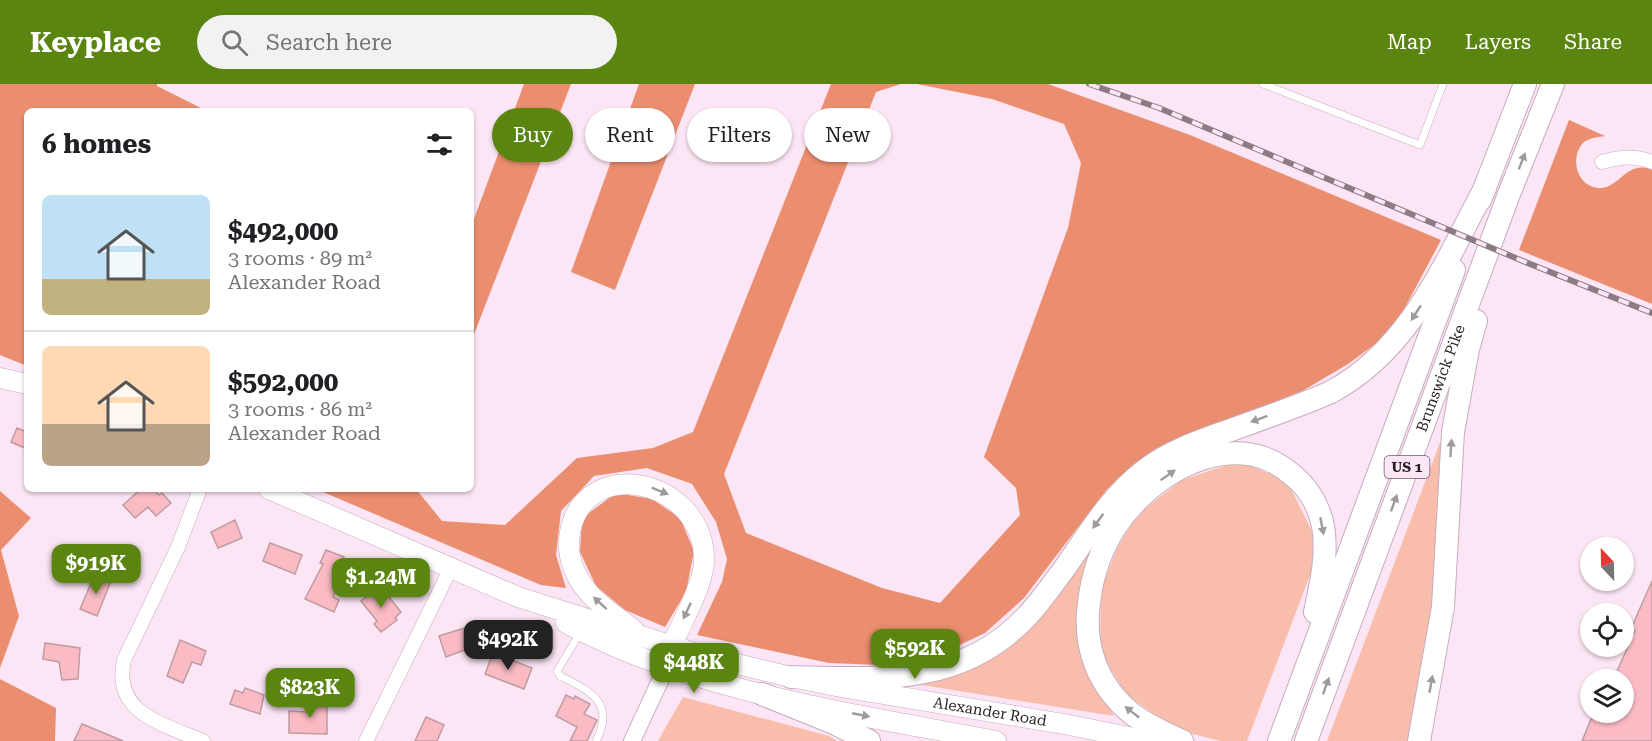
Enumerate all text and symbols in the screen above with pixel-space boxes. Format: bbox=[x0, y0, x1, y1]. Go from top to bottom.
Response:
search box bbox=[197, 15, 617, 69]
text: Keyplace bbox=[30, 26, 161, 59]
icon: search bbox=[218, 26, 251, 59]
text: Search here bbox=[266, 30, 392, 55]
text: Map bbox=[1387, 30, 1432, 54]
text: Layers bbox=[1465, 30, 1531, 54]
text: Share bbox=[1564, 30, 1622, 54]
chip: Buy bbox=[492, 108, 573, 162]
chip: Rent bbox=[585, 108, 675, 162]
chip: Filters bbox=[687, 108, 792, 162]
chip: New bbox=[804, 108, 891, 162]
icon: filters bbox=[423, 128, 456, 161]
text: 6 homes bbox=[42, 129, 151, 159]
one-way arrow bbox=[1517, 152, 1527, 170]
text: $492,000 bbox=[228, 216, 338, 246]
icon: home bbox=[90, 219, 162, 291]
text: 3 rooms · 89 m² bbox=[228, 246, 372, 270]
text: Alexander Road bbox=[228, 270, 381, 294]
one-way arrow bbox=[1411, 305, 1422, 321]
street label: Brunswick Pike bbox=[1413, 322, 1469, 434]
text: $592,000 bbox=[228, 367, 338, 397]
icon: home bbox=[90, 370, 162, 442]
text: 3 rooms · 86 m² bbox=[228, 397, 372, 421]
one-way arrow bbox=[1250, 415, 1268, 425]
text: Alexander Road bbox=[228, 421, 381, 445]
one-way arrow bbox=[1447, 438, 1456, 457]
road number: US 1 bbox=[1384, 456, 1430, 478]
one-way arrow bbox=[1159, 469, 1175, 481]
one-way arrow bbox=[651, 486, 669, 496]
one-way arrow bbox=[1390, 494, 1399, 512]
one-way arrow bbox=[1092, 512, 1104, 528]
one-way arrow bbox=[1318, 516, 1327, 535]
north arrow bbox=[1580, 537, 1634, 591]
map controls bbox=[1580, 537, 1634, 723]
pin: $919K bbox=[54, 544, 138, 595]
text: $919K bbox=[66, 551, 126, 575]
pin: $1.24M bbox=[332, 558, 430, 609]
text: $1.24M bbox=[346, 565, 416, 589]
one-way arrow bbox=[593, 597, 608, 610]
one-way arrow bbox=[682, 602, 691, 619]
button: locate bbox=[1580, 603, 1634, 657]
pin: $492K bbox=[466, 620, 550, 671]
text: $492K bbox=[478, 627, 538, 651]
pin: $592K bbox=[873, 629, 957, 680]
text: $592K bbox=[885, 636, 945, 660]
pin: $448K bbox=[652, 643, 736, 694]
text: $448K bbox=[664, 650, 724, 674]
pin: $823K bbox=[268, 668, 352, 719]
button: layers bbox=[1580, 669, 1634, 723]
one-way arrow bbox=[1427, 674, 1436, 693]
text: $823K bbox=[280, 675, 340, 699]
one-way arrow bbox=[1322, 677, 1332, 695]
street label: Alexander Road bbox=[932, 693, 1048, 730]
one-way arrow bbox=[1124, 706, 1140, 719]
one-way arrow bbox=[851, 711, 870, 720]

